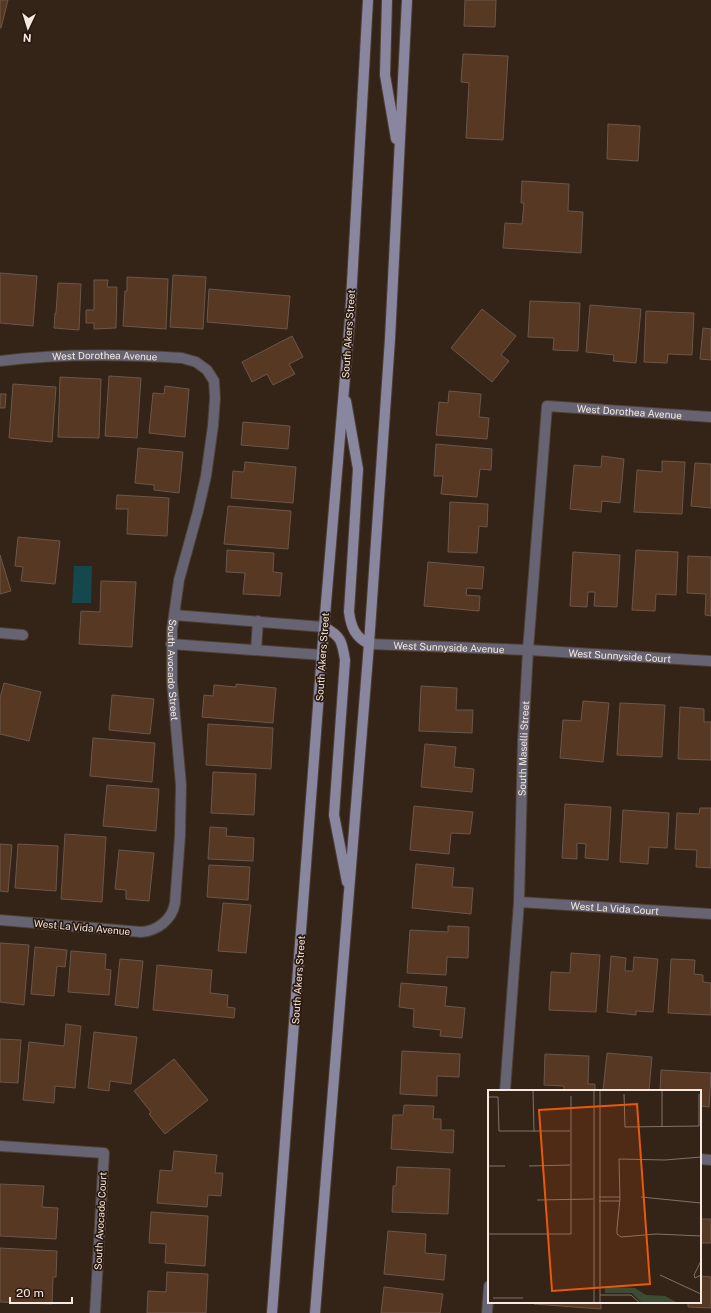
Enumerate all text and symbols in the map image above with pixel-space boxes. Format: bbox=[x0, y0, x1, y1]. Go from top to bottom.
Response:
north arrow bbox=[8, 8, 48, 48]
text: N bbox=[23, 32, 32, 44]
street label: South Akers Street bbox=[339, 289, 357, 379]
street label: West Dorothea Avenue bbox=[52, 349, 158, 363]
street label: West Dorothea Avenue bbox=[576, 402, 683, 421]
street label: South Akers Street bbox=[313, 612, 331, 702]
street label: South Avocado Street bbox=[166, 618, 181, 721]
street label: West Sunnyside Avenue bbox=[393, 639, 505, 655]
street label: West Sunnyside Court bbox=[568, 646, 672, 665]
street label: South Maselli Street bbox=[516, 701, 531, 796]
street label: West La Vida Court bbox=[570, 899, 659, 917]
street label: West La Vida Avenue bbox=[33, 917, 131, 937]
street label: South Akers Street bbox=[289, 935, 307, 1025]
inset map bbox=[488, 1090, 701, 1303]
street label: South Avocado Court bbox=[91, 1172, 109, 1270]
scale bar bbox=[10, 1279, 72, 1305]
text: 20 m bbox=[16, 1286, 44, 1300]

